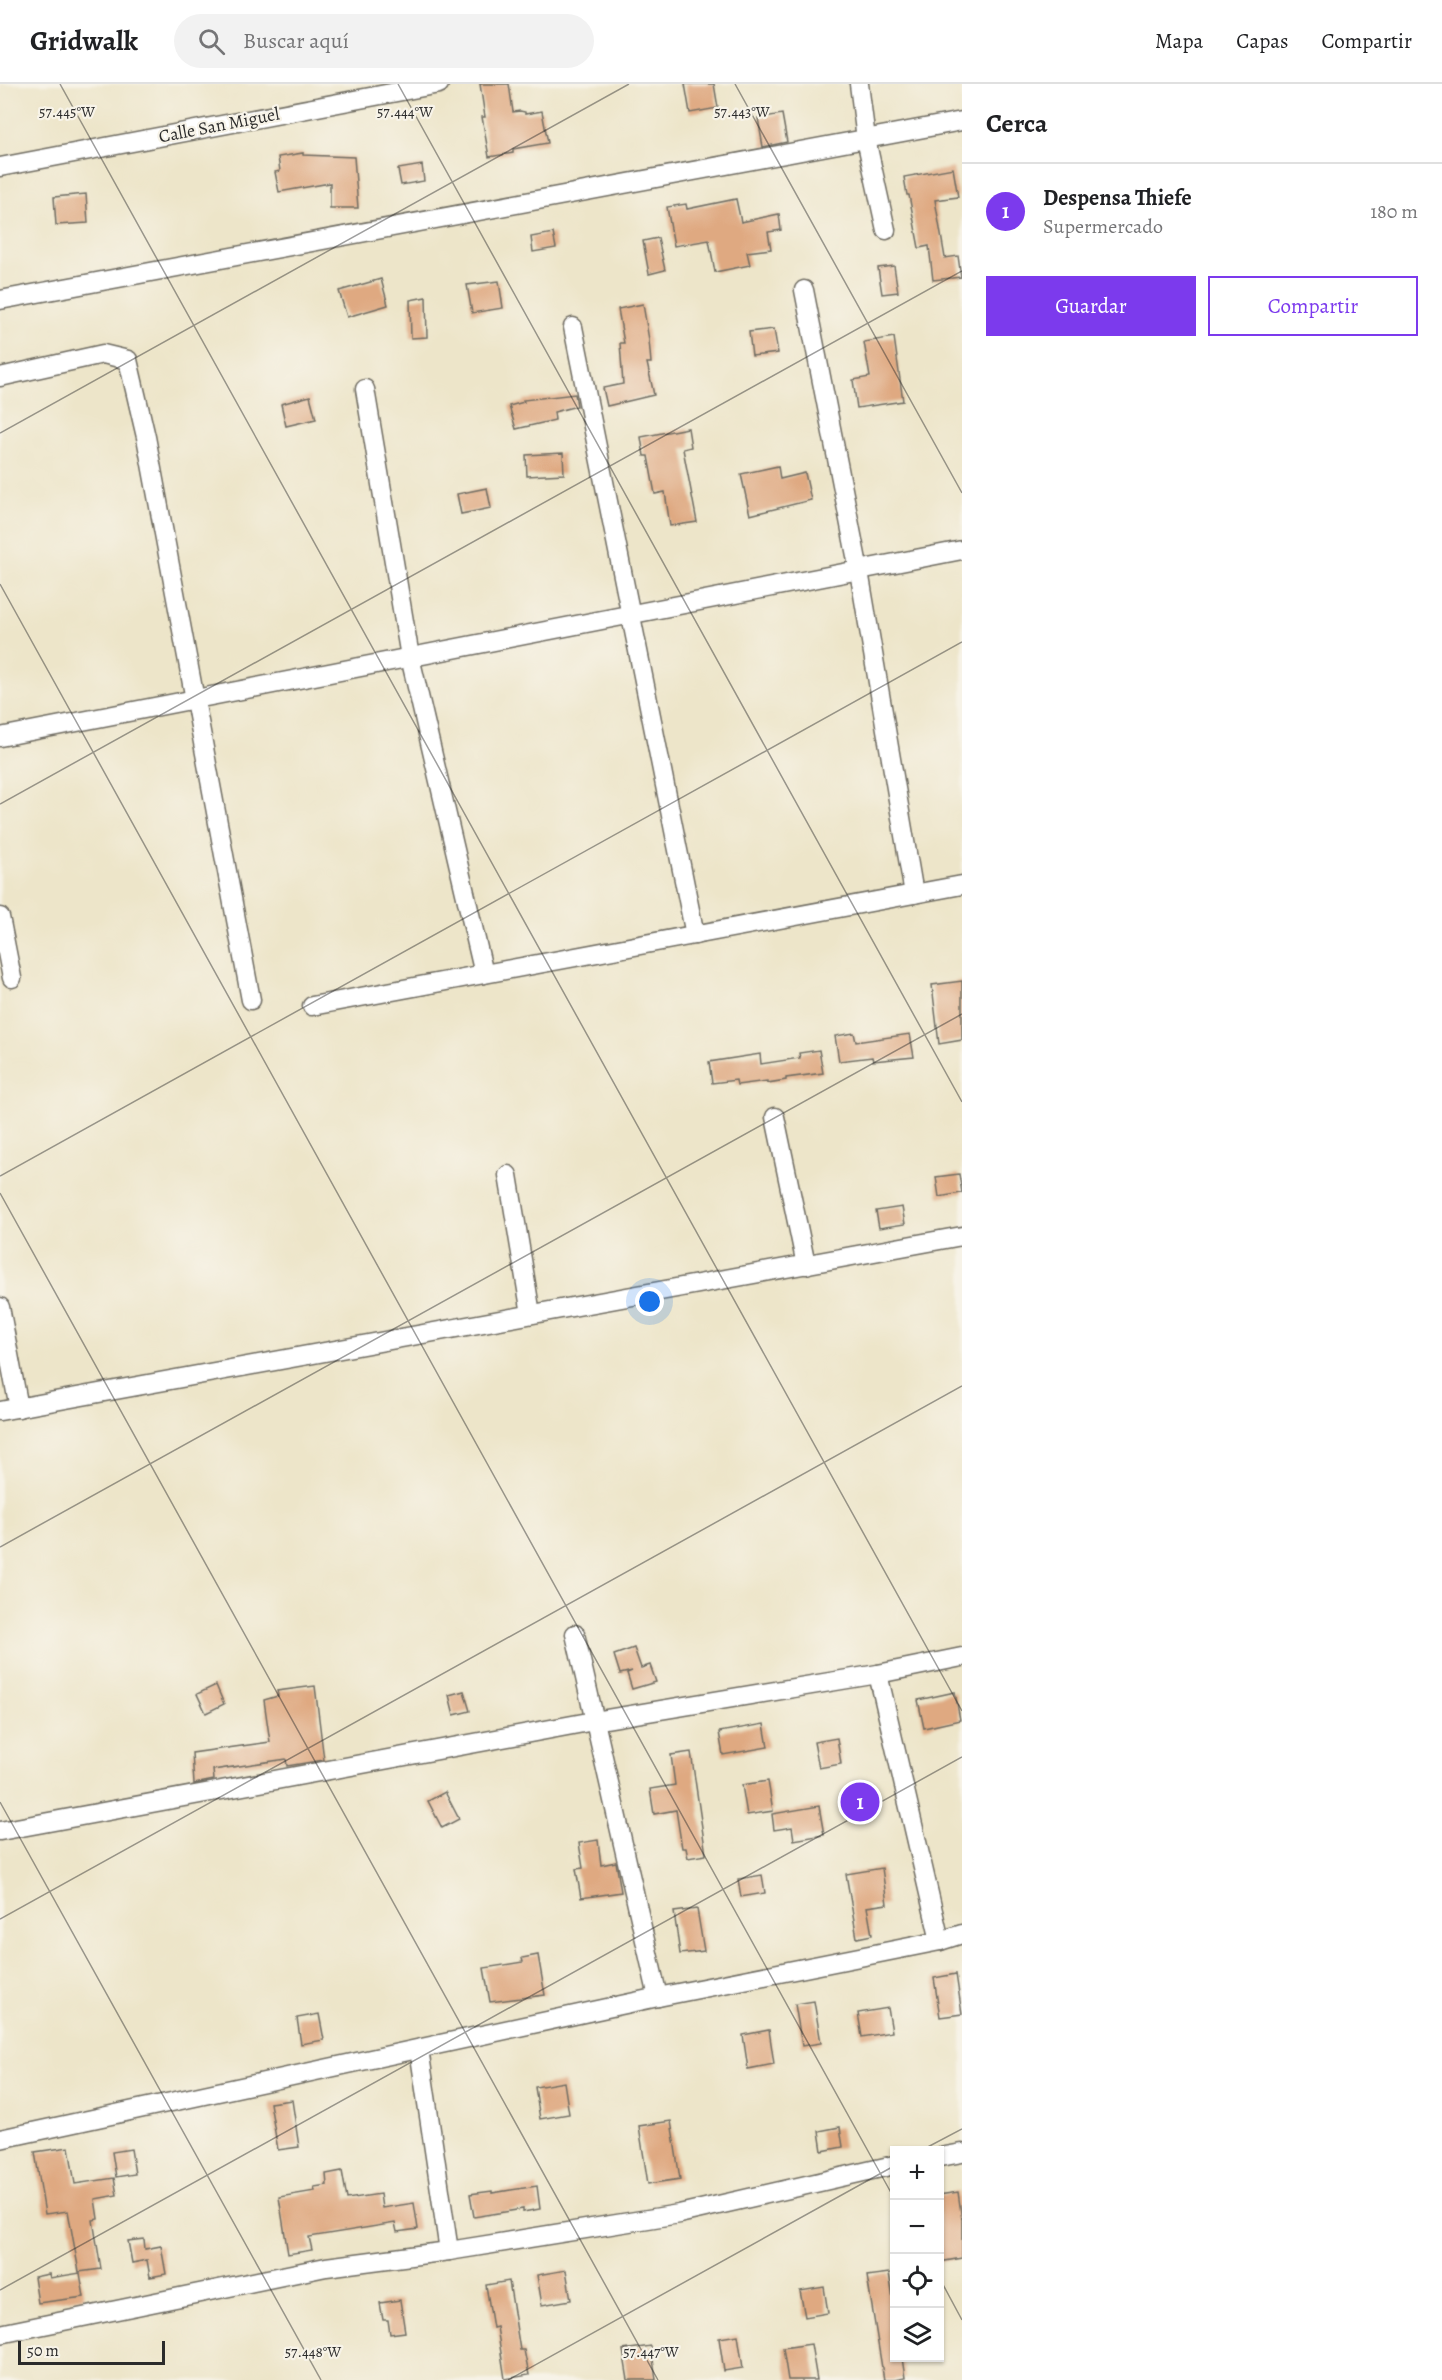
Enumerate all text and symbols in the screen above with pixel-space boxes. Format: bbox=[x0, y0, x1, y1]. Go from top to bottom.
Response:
search box bbox=[174, 14, 594, 68]
text: Gridwalk bbox=[30, 22, 138, 60]
icon: search bbox=[195, 25, 228, 58]
text: Buscar aquí bbox=[243, 26, 349, 56]
text: Mapa bbox=[1155, 27, 1203, 55]
text: Capas bbox=[1236, 27, 1289, 55]
text: Compartir bbox=[1322, 27, 1412, 55]
street label: Calle San Miguel bbox=[157, 101, 282, 148]
text: 57.445°W bbox=[39, 102, 95, 122]
text: 57.444°W bbox=[377, 102, 433, 122]
text: 57.443°W bbox=[714, 102, 770, 122]
text: Cerca bbox=[986, 106, 1048, 141]
text: Despensa Thiefe bbox=[1043, 183, 1192, 213]
text: 1 bbox=[1002, 198, 1009, 225]
text: 180 m bbox=[1370, 198, 1418, 225]
text: Supermercado bbox=[1043, 213, 1163, 240]
button: Guardar bbox=[986, 276, 1196, 336]
button: Compartir bbox=[1208, 276, 1418, 336]
your location bbox=[635, 1287, 664, 1316]
pin: 1 bbox=[840, 1780, 880, 1824]
map controls bbox=[890, 2146, 944, 2362]
button: + bbox=[890, 2146, 944, 2200]
button: − bbox=[890, 2200, 944, 2254]
button: locate bbox=[890, 2254, 944, 2308]
button: layers bbox=[890, 2308, 944, 2362]
scale bar bbox=[18, 2338, 165, 2366]
text: 50 m bbox=[27, 2340, 59, 2362]
text: 57.448°W bbox=[285, 2342, 341, 2362]
text: 57.447°W bbox=[623, 2342, 679, 2362]

